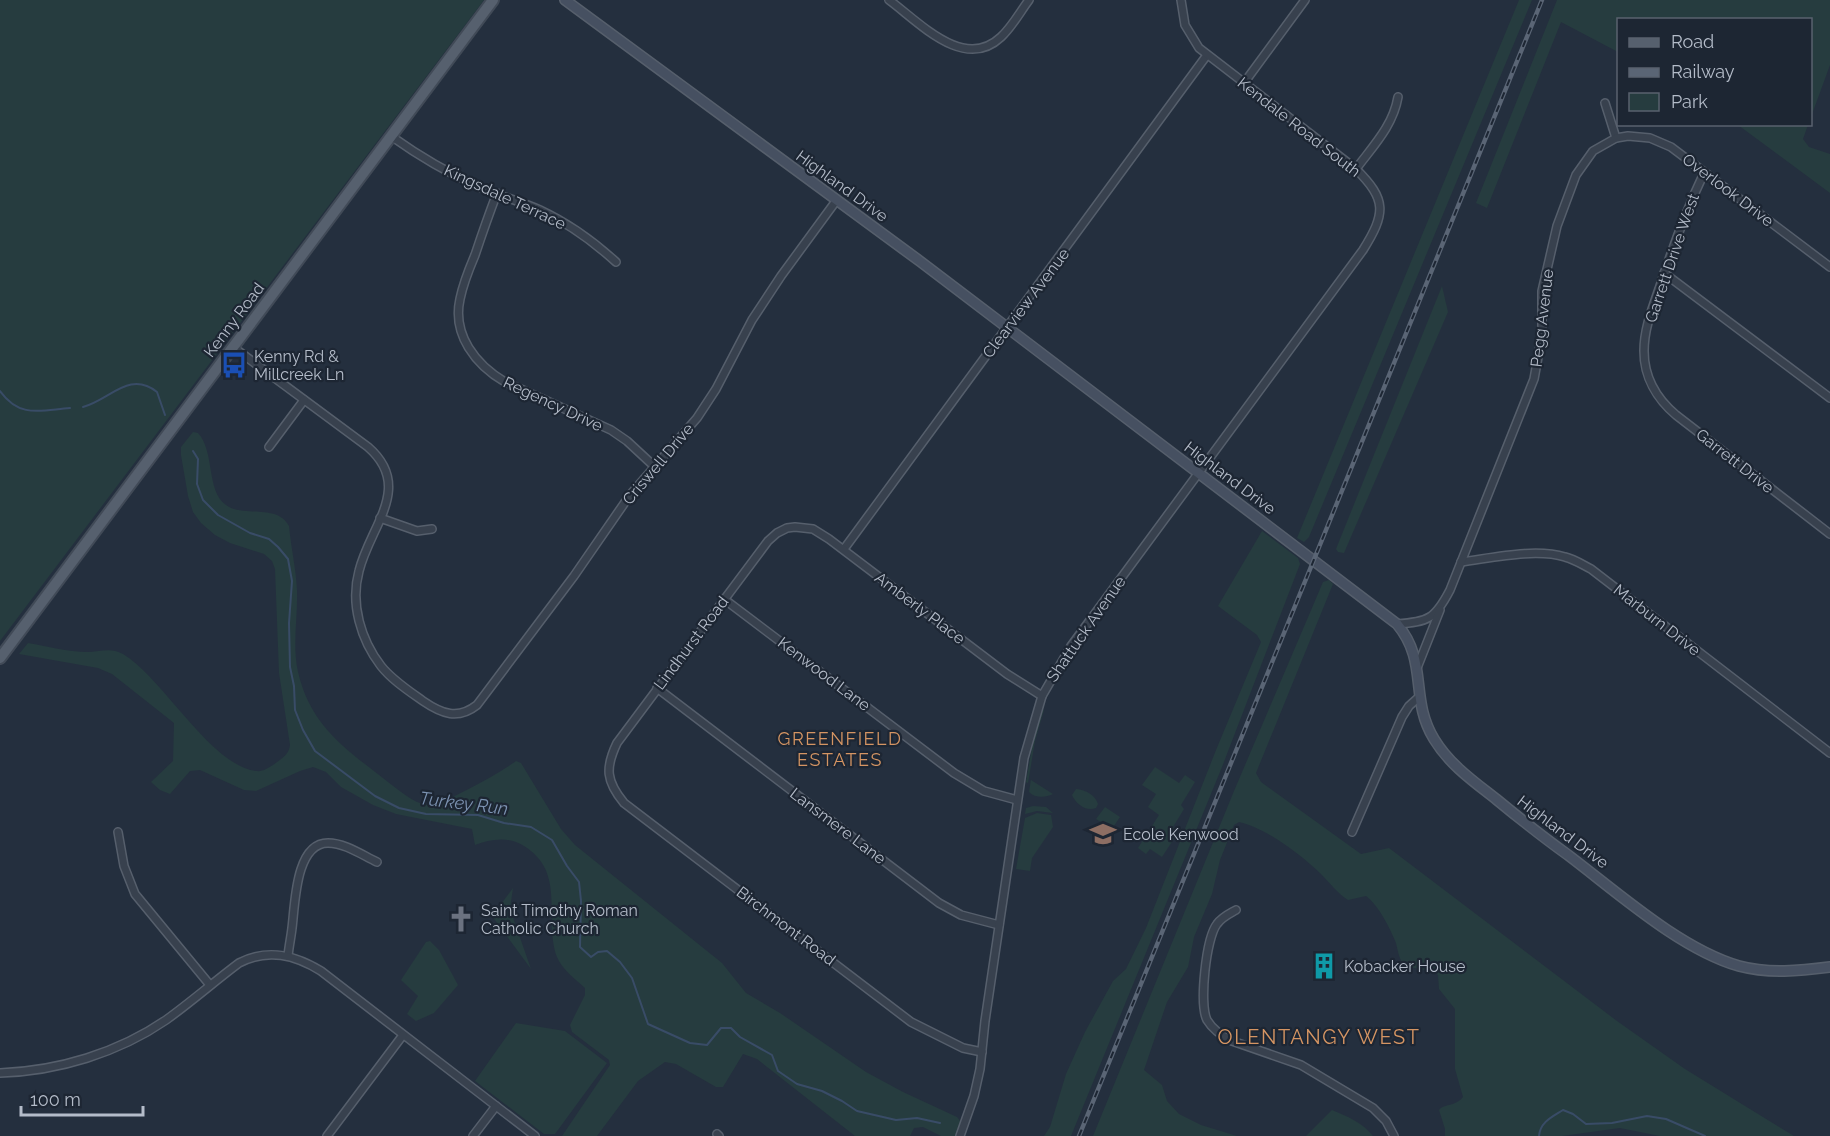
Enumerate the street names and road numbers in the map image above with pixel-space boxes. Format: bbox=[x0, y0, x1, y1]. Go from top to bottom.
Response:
street label: Kendale Road South bbox=[1234, 73, 1364, 181]
street label: Highland Drive bbox=[792, 146, 892, 226]
street label: Overlook Drive bbox=[1679, 149, 1777, 231]
street label: Kingsdale Terrace bbox=[441, 160, 569, 234]
street label: Garrett Drive West bbox=[1641, 190, 1703, 325]
street label: Clearview Avenue bbox=[979, 244, 1073, 362]
street label: Pegg Avenue bbox=[1527, 268, 1557, 368]
street label: Kenny Road bbox=[200, 279, 268, 361]
street label: Regency Drive bbox=[500, 373, 606, 435]
street label: Criswell Drive bbox=[619, 420, 697, 508]
street label: Garrett Drive bbox=[1692, 425, 1778, 497]
street label: Highland Drive bbox=[1181, 438, 1279, 518]
street label: Amberly Place bbox=[871, 568, 969, 648]
street label: Shattuck Avenue bbox=[1042, 572, 1130, 686]
street label: Marburn Drive bbox=[1610, 580, 1704, 660]
street label: Lindhurst Road bbox=[650, 592, 732, 693]
street label: Kenwood Lane bbox=[774, 633, 874, 715]
street label: Lansmere Lane bbox=[786, 784, 890, 868]
street label: Highland Drive bbox=[1514, 792, 1612, 872]
street label: Birchmont Road bbox=[733, 883, 839, 969]

